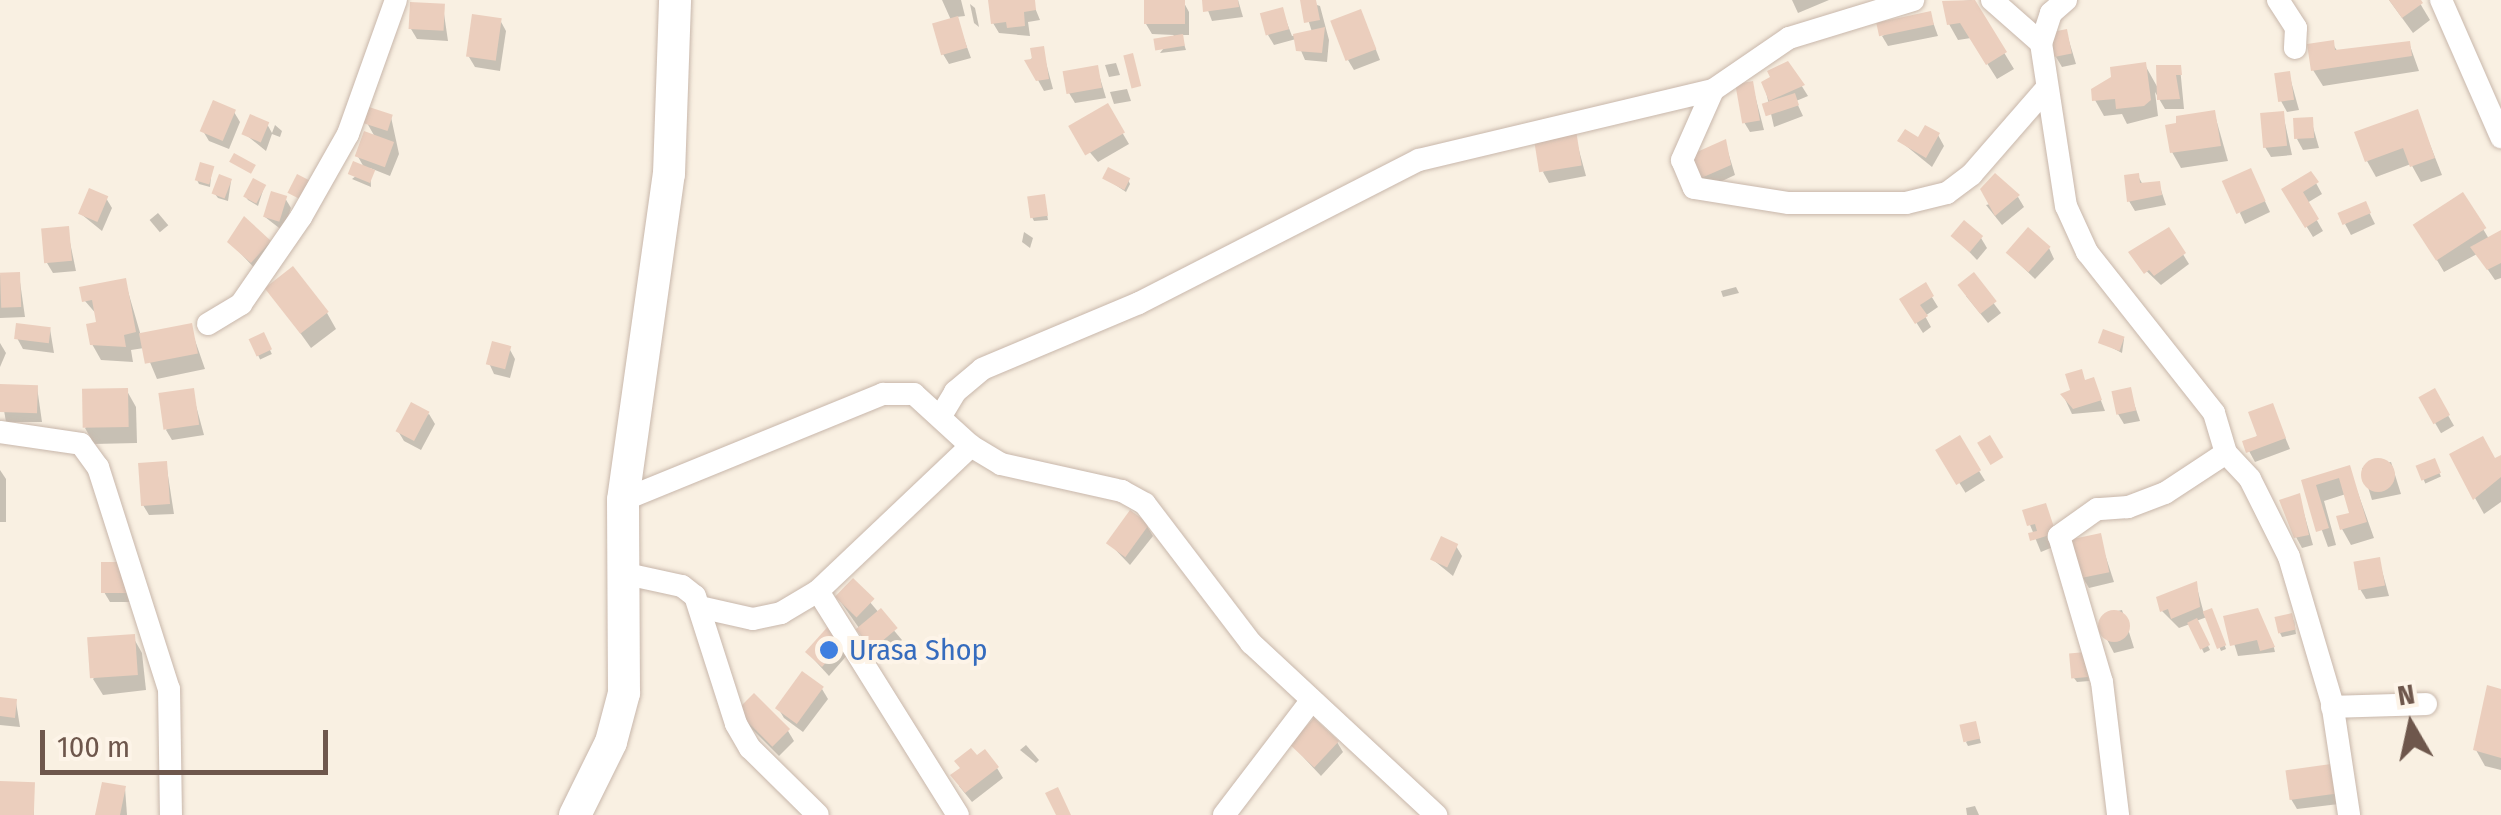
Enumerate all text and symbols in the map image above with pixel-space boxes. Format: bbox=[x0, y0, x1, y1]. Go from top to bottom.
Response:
place label: Urasa Shop bbox=[849, 632, 987, 668]
marker: Urasa Shop bbox=[818, 639, 840, 661]
north arrow bbox=[2361, 675, 2461, 775]
text: N bbox=[2395, 677, 2417, 712]
scale bar bbox=[45, 710, 332, 772]
text: 100 m bbox=[57, 729, 130, 765]

